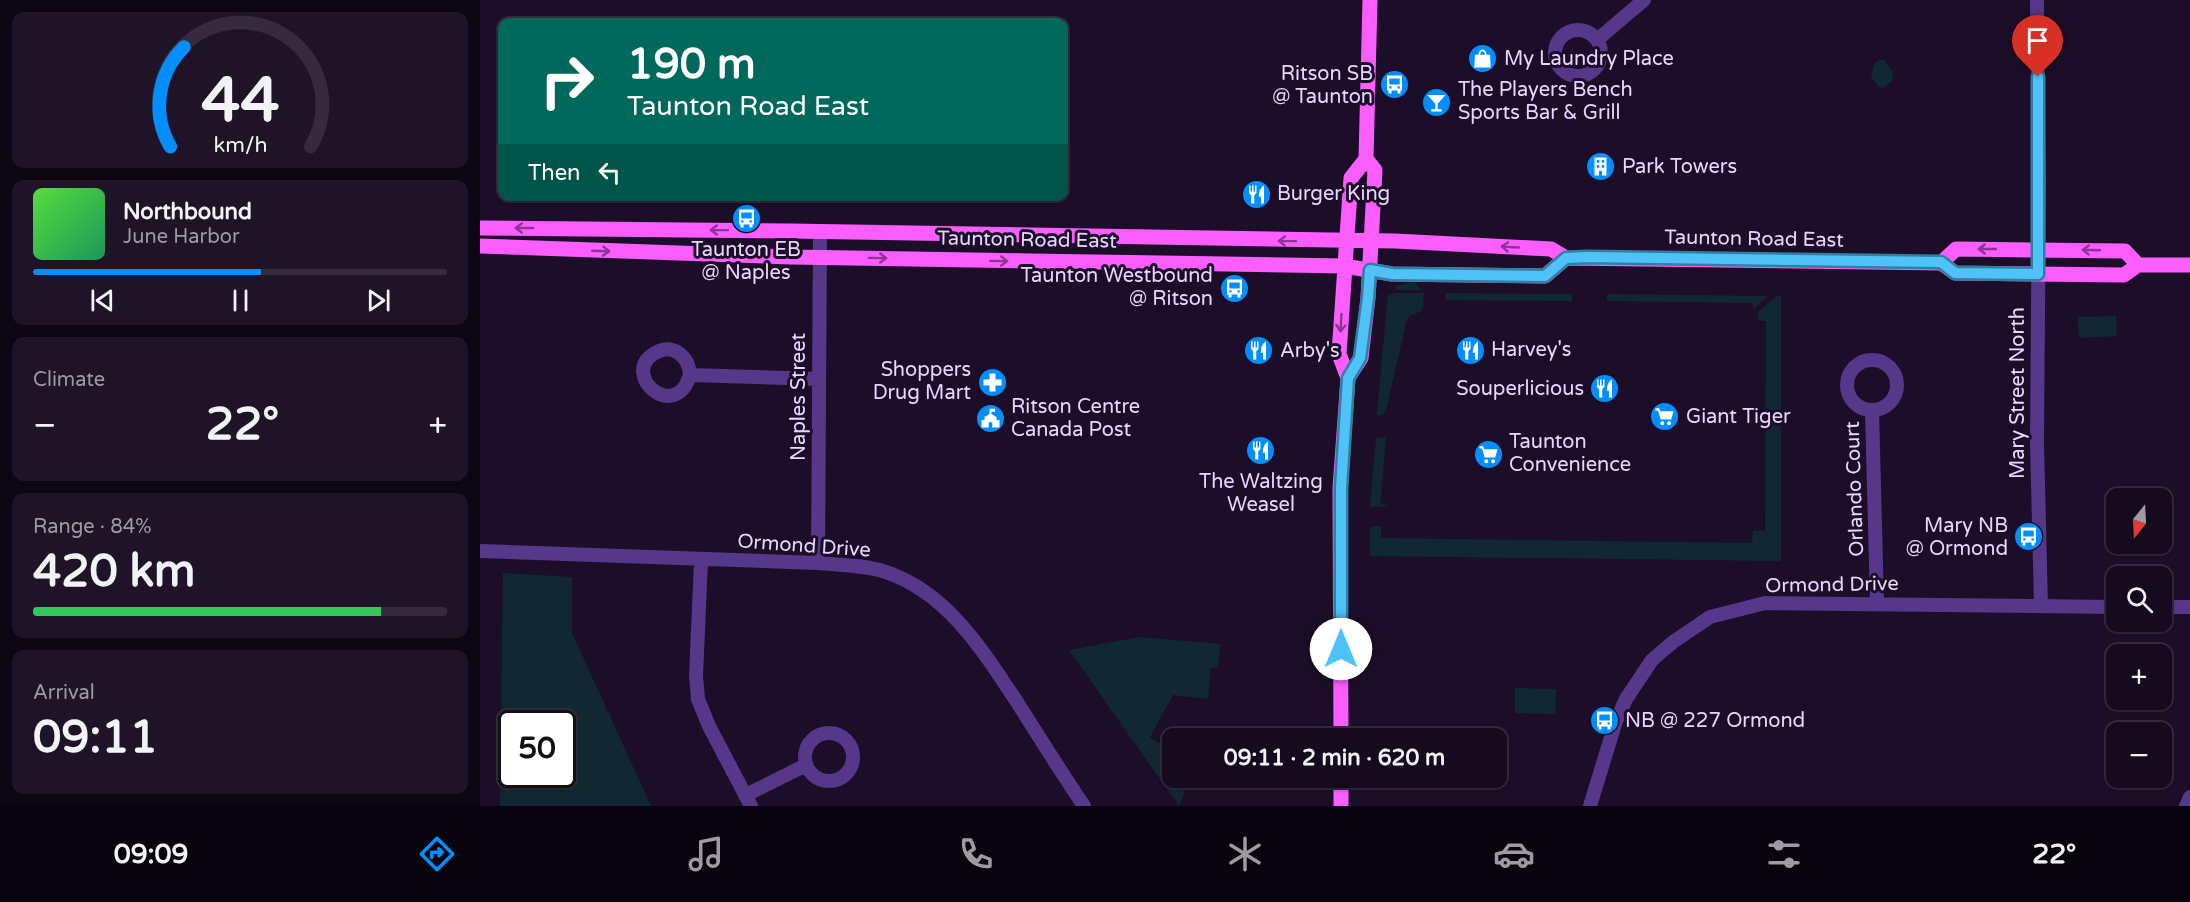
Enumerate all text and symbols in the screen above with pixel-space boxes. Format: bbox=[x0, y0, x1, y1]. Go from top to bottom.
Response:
pin bbox=[2012, 15, 2063, 77]
icon: arrive bbox=[2021, 24, 2054, 57]
text: 190 m bbox=[627, 39, 756, 90]
icon: right bbox=[528, 42, 606, 120]
shop icon: My Laundry Place bbox=[1467, 43, 1499, 75]
place label: My Laundry Place bbox=[1504, 47, 1674, 71]
place label: Ritson SB @ Taunton bbox=[1272, 62, 1373, 109]
text: 44 bbox=[201, 64, 279, 139]
bus stop icon: Ritson SB @ Taunton bbox=[1378, 69, 1410, 101]
place label: The Players Bench Sports Bar & Grill bbox=[1458, 78, 1633, 125]
bar icon: The Players Bench Sports Bar & Grill bbox=[1421, 86, 1453, 118]
text: Taunton Road East bbox=[627, 90, 869, 123]
text: km/h bbox=[213, 132, 267, 158]
building icon: Park Towers bbox=[1585, 151, 1617, 183]
place label: Park Towers bbox=[1622, 155, 1737, 179]
icon: left bbox=[593, 156, 626, 189]
text: Then bbox=[528, 160, 581, 186]
restaurant icon: Burger King bbox=[1240, 178, 1272, 210]
place label: Burger King bbox=[1277, 182, 1390, 206]
text: Northbound bbox=[123, 199, 252, 225]
bus stop icon: Taunton EB @ Naples bbox=[730, 203, 762, 235]
one-way arrow bbox=[515, 222, 535, 234]
one-way arrow bbox=[710, 224, 730, 236]
text: June Harbor bbox=[123, 225, 240, 249]
street label: Taunton Road East bbox=[1664, 225, 1844, 253]
street label: Taunton Road East bbox=[937, 226, 1117, 254]
one-way arrow bbox=[1278, 235, 1298, 246]
place label: Taunton EB @ Naples bbox=[691, 238, 801, 285]
one-way arrow bbox=[1501, 241, 1521, 252]
one-way arrow bbox=[1977, 243, 1997, 255]
one-way arrow bbox=[591, 245, 611, 257]
one-way arrow bbox=[2081, 245, 2101, 256]
one-way arrow bbox=[867, 252, 887, 264]
one-way arrow bbox=[989, 255, 1009, 266]
place label: Taunton Westbound @ Ritson bbox=[1021, 264, 1213, 311]
bus stop icon: Taunton Westbound @ Ritson bbox=[1218, 272, 1250, 304]
icon: previous bbox=[86, 284, 119, 317]
icon: pause bbox=[224, 284, 257, 317]
icon: next bbox=[362, 284, 395, 317]
street label: Mary Street North bbox=[2006, 307, 2030, 479]
one-way arrow bbox=[1335, 312, 1346, 332]
street label: Naples Street bbox=[787, 333, 811, 461]
restaurant icon: Harvey's bbox=[1454, 334, 1486, 366]
restaurant icon: Arby's bbox=[1243, 335, 1275, 367]
place label: Harvey's bbox=[1491, 338, 1571, 362]
place label: Arby's bbox=[1280, 339, 1340, 363]
place label: Shoppers Drug Mart bbox=[873, 358, 971, 405]
pharmacy icon: Shoppers Drug Mart bbox=[976, 366, 1008, 398]
text: Climate bbox=[33, 368, 105, 392]
restaurant icon: Souperlicious bbox=[1589, 373, 1621, 405]
place label: Souperlicious bbox=[1456, 377, 1584, 401]
place label: Ritson Centre Canada Post bbox=[1011, 395, 1140, 442]
text: 22° bbox=[206, 398, 279, 452]
supermarket icon: Giant Tiger bbox=[1649, 401, 1681, 433]
public building icon: Ritson Centre Canada Post bbox=[974, 403, 1006, 435]
place label: Giant Tiger bbox=[1686, 405, 1791, 429]
text: − bbox=[33, 406, 57, 445]
text: + bbox=[428, 406, 447, 445]
street label: Orlando Court bbox=[1841, 421, 1869, 557]
place label: Taunton Convenience bbox=[1509, 430, 1631, 477]
restaurant icon: The Waltzing Weasel bbox=[1245, 435, 1277, 467]
supermarket icon: Taunton Convenience bbox=[1472, 438, 1504, 470]
place label: The Waltzing Weasel bbox=[1199, 470, 1323, 517]
north arrow bbox=[2106, 488, 2172, 554]
map controls bbox=[2106, 488, 2172, 788]
place label: Mary NB @ Ormond bbox=[1906, 514, 2008, 561]
text: Range · 84% bbox=[33, 515, 152, 539]
bus stop icon: Mary NB @ Ormond bbox=[2013, 521, 2045, 553]
street label: Ormond Drive bbox=[737, 529, 871, 563]
text: 420 km bbox=[33, 545, 195, 599]
button: search bbox=[2106, 566, 2172, 632]
street label: Ormond Drive bbox=[1765, 572, 1899, 598]
position arrow bbox=[1309, 617, 1373, 681]
button: + bbox=[2106, 644, 2172, 710]
text: Arrival bbox=[33, 681, 95, 705]
bus stop icon: NB @ 227 Ormond bbox=[1588, 705, 1620, 737]
place label: NB @ 227 Ormond bbox=[1625, 709, 1805, 733]
speed limit sign: 50 bbox=[498, 710, 576, 788]
text: 09:11 bbox=[33, 711, 158, 765]
button: − bbox=[2106, 722, 2172, 788]
text: 09:11 · 2 min · 620 m bbox=[1224, 745, 1445, 771]
icon: directions bbox=[416, 833, 458, 875]
icon: music bbox=[685, 833, 727, 875]
icon: phone bbox=[955, 833, 997, 875]
icon: climate bbox=[1224, 833, 1266, 875]
icon: car bbox=[1493, 833, 1535, 875]
icon: filters bbox=[1763, 833, 1805, 875]
text: 09:09 bbox=[114, 838, 189, 871]
text: 22° bbox=[2032, 838, 2076, 871]

